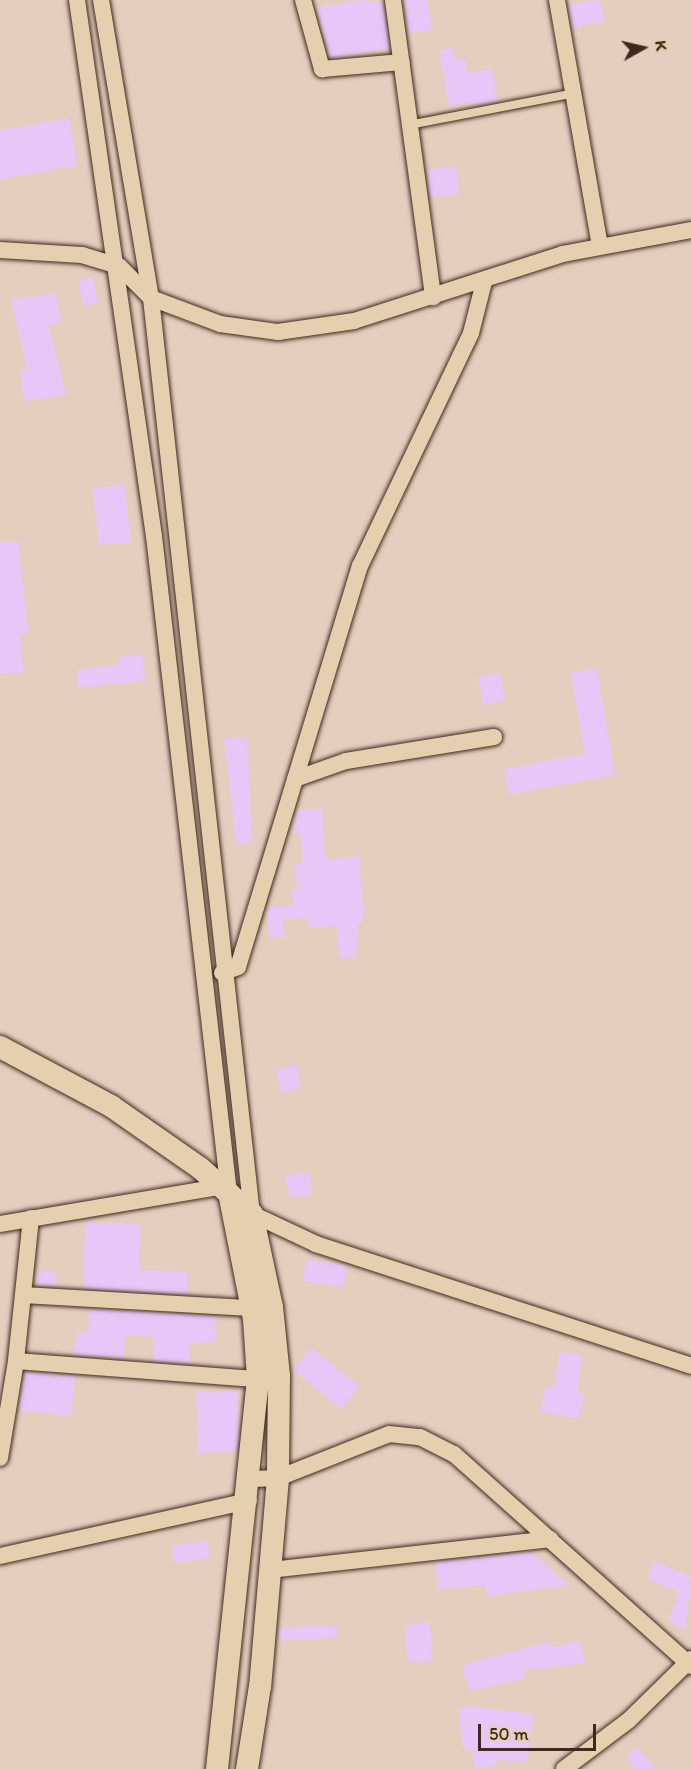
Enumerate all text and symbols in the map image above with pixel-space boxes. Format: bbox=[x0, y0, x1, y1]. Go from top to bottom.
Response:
north arrow bbox=[613, 18, 673, 78]
text: K bbox=[651, 39, 671, 52]
scale bar bbox=[481, 1712, 600, 1750]
text: 50 m bbox=[489, 1723, 529, 1745]

